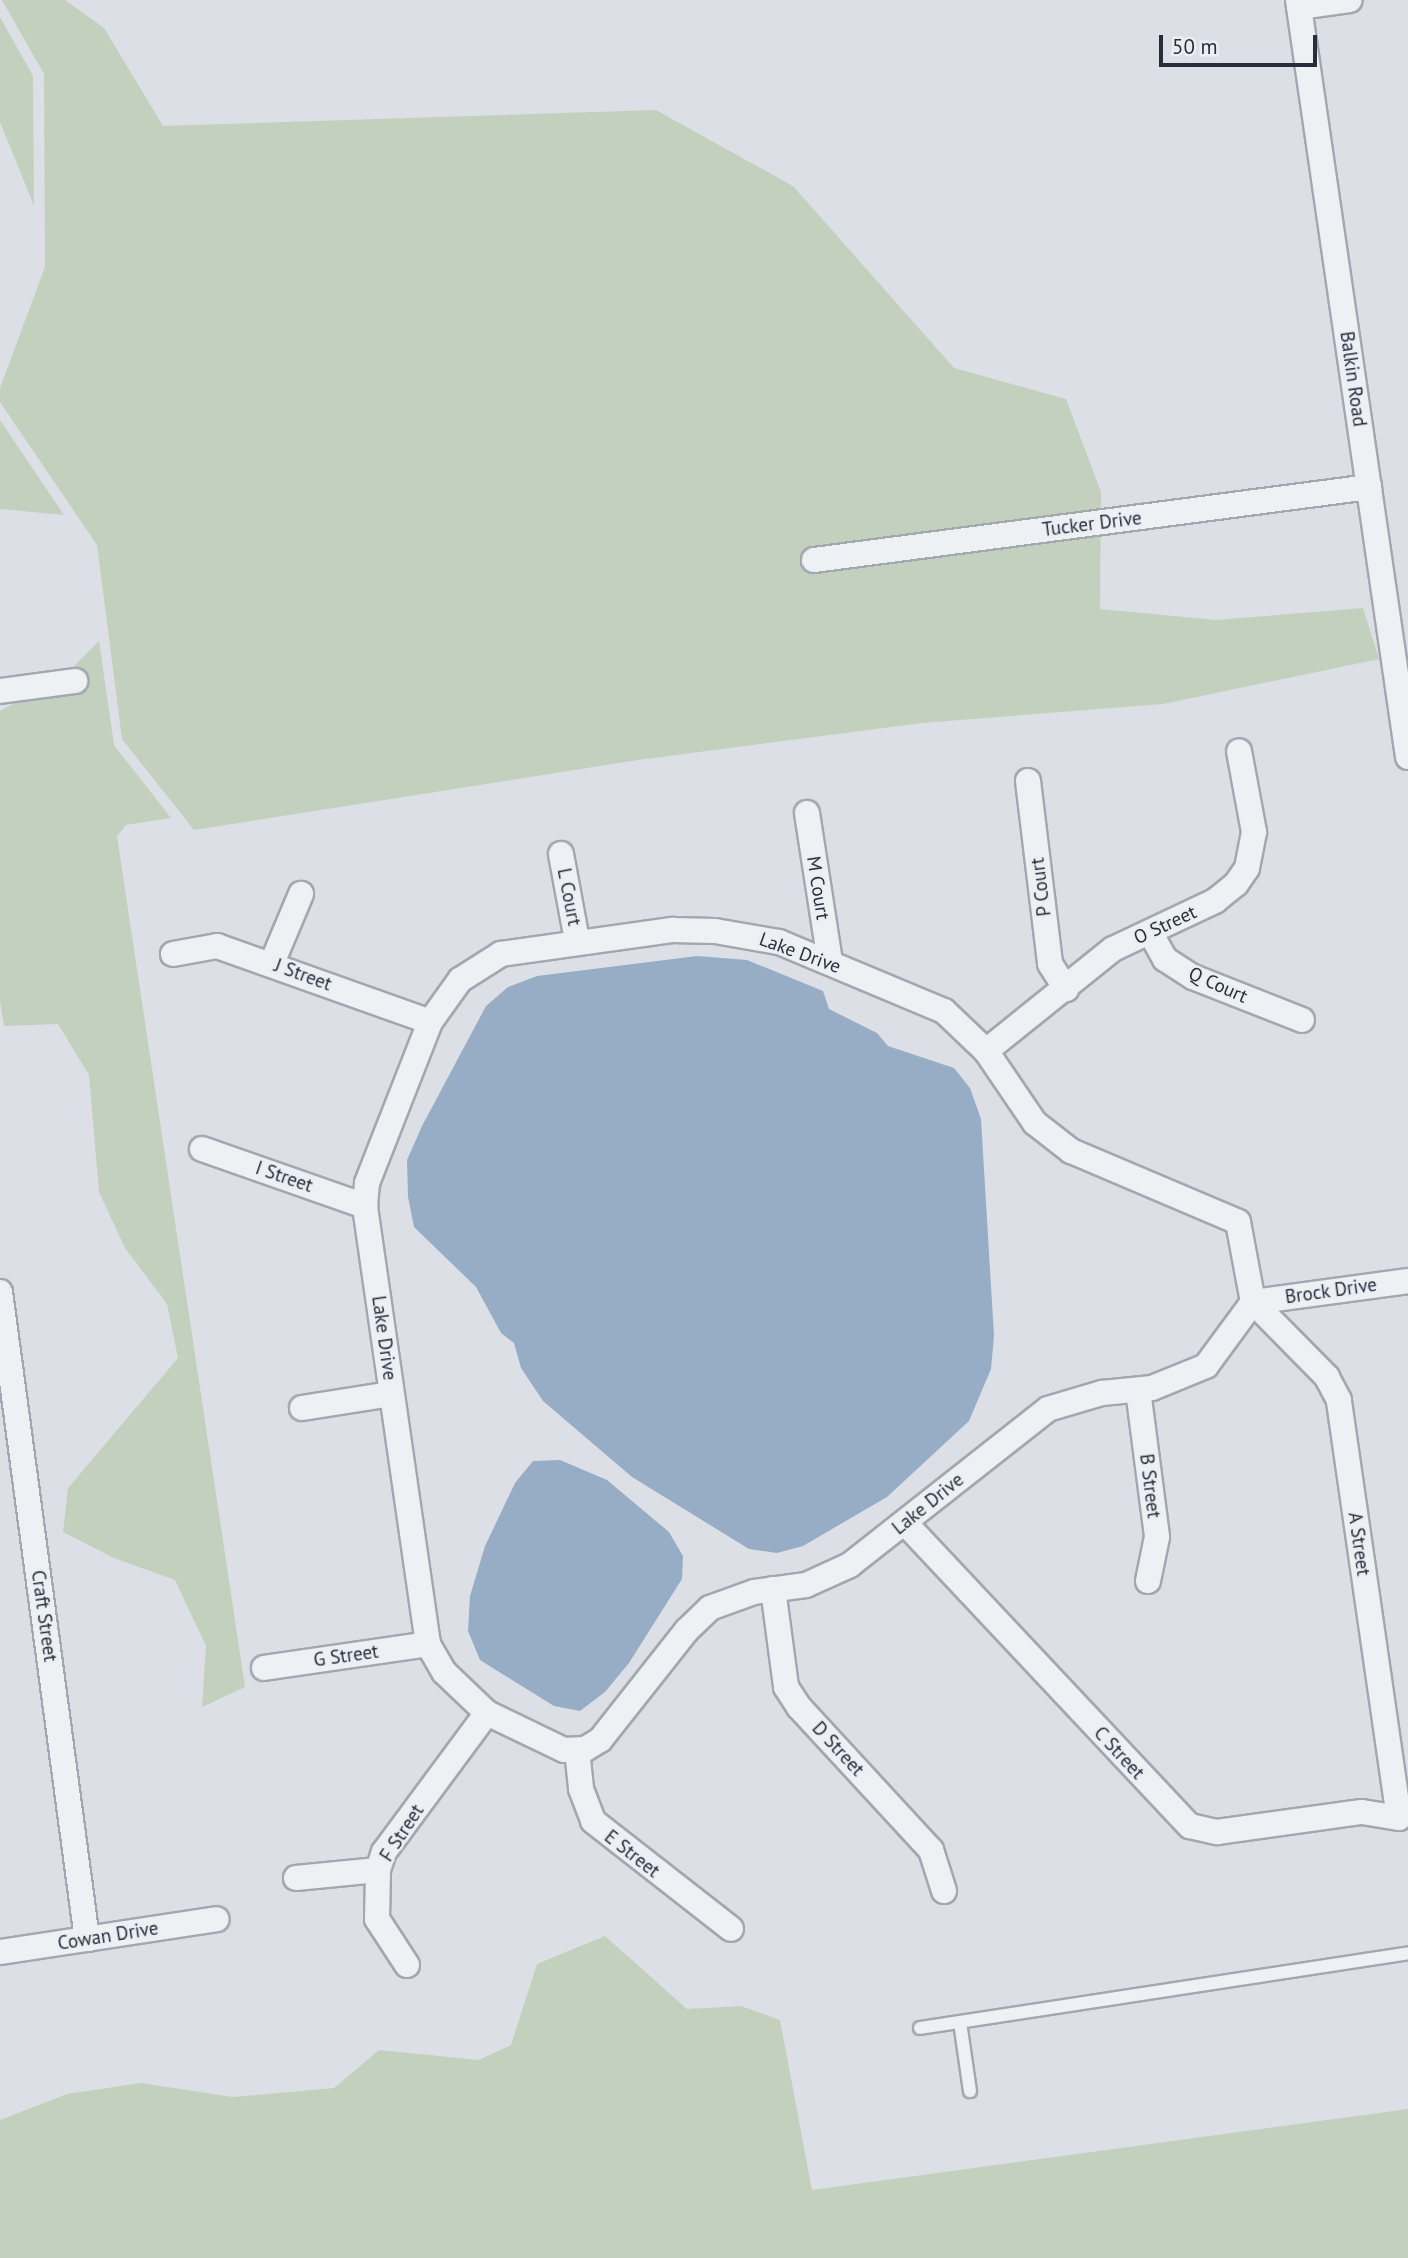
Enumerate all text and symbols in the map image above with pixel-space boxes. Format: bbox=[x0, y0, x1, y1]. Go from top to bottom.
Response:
scale bar bbox=[1163, 21, 1320, 65]
text: 50 m bbox=[1172, 33, 1218, 60]
street label: Balkin Road bbox=[1335, 330, 1371, 428]
street label: Tucker Drive bbox=[1041, 507, 1143, 541]
street label: M Court bbox=[802, 855, 834, 921]
street label: P Court bbox=[1026, 856, 1056, 918]
street label: L Court bbox=[552, 866, 586, 928]
street label: O Street bbox=[1130, 901, 1200, 949]
street label: Lake Drive bbox=[756, 928, 844, 978]
street label: J Street bbox=[271, 954, 335, 996]
street label: Q Court bbox=[1185, 962, 1251, 1008]
street label: I Street bbox=[252, 1157, 316, 1197]
street label: Brock Drive bbox=[1283, 1273, 1379, 1309]
street label: Lake Drive bbox=[367, 1294, 401, 1382]
street label: B Street bbox=[1135, 1453, 1165, 1519]
street label: Lake Drive bbox=[888, 1468, 968, 1540]
street label: A Street bbox=[1343, 1510, 1375, 1578]
street label: Craft Street bbox=[26, 1569, 62, 1663]
street label: G Street bbox=[312, 1640, 380, 1672]
street label: D Street bbox=[807, 1717, 869, 1781]
street label: C Street bbox=[1089, 1722, 1149, 1784]
street label: F Street bbox=[375, 1800, 429, 1866]
street label: E Street bbox=[600, 1825, 664, 1883]
street label: Cowan Drive bbox=[56, 1917, 160, 1955]

